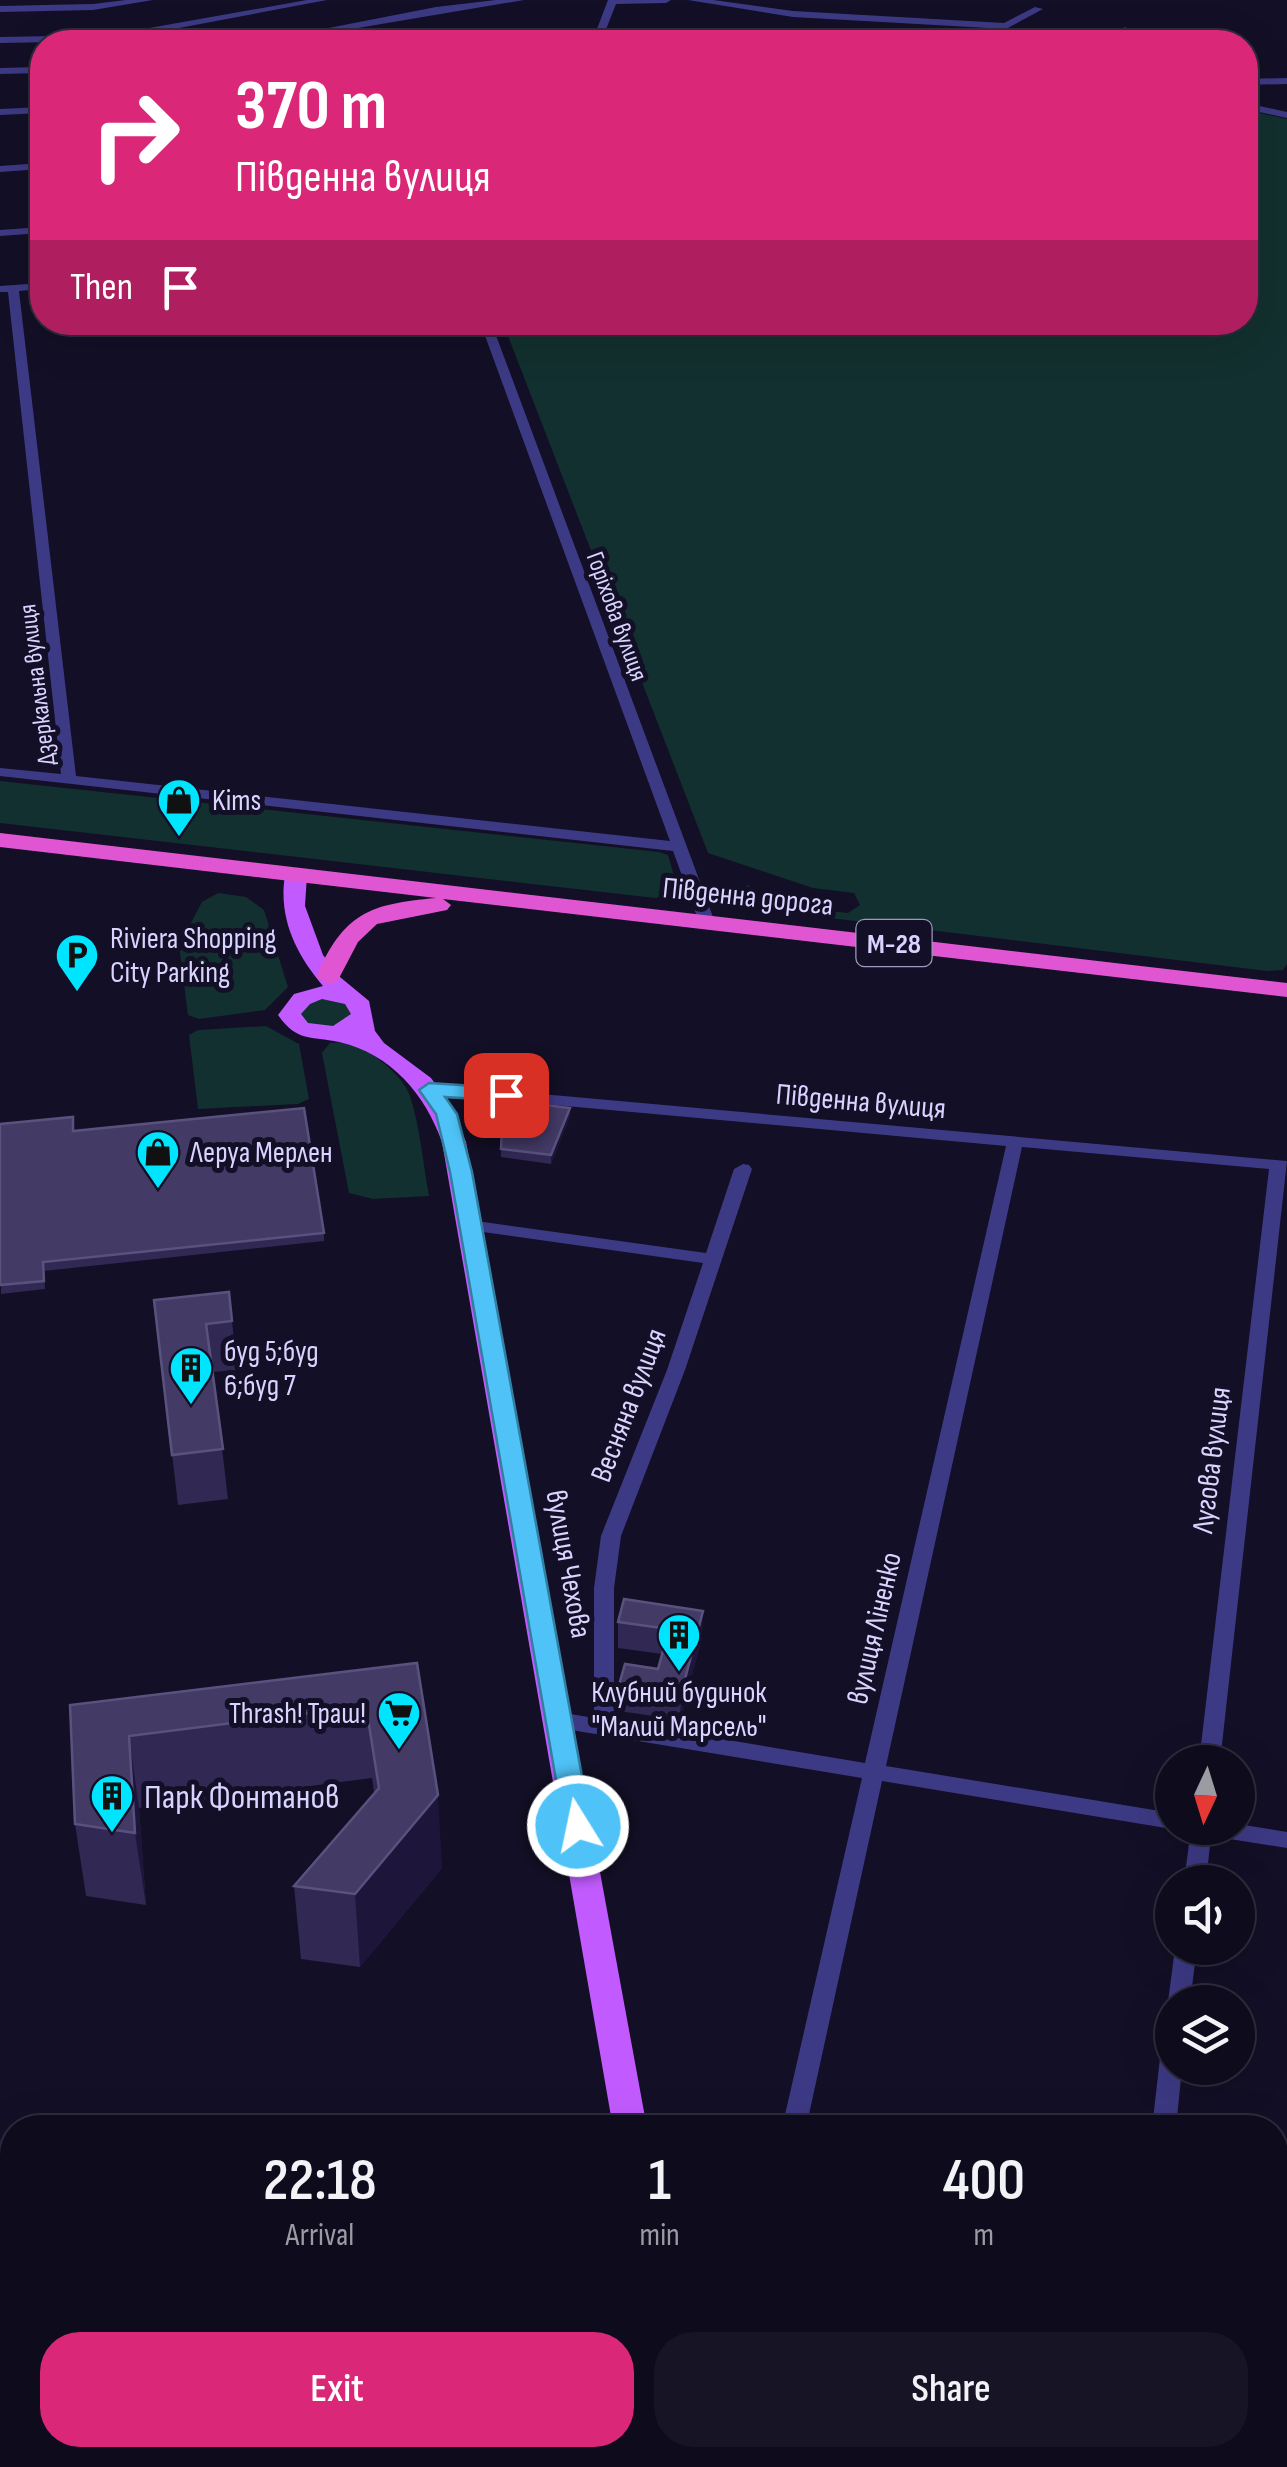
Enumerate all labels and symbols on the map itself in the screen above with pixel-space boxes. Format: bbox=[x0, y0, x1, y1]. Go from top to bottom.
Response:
street label: Горіхова вулиця bbox=[579, 548, 654, 685]
street label: Дзеркальна вулиця bbox=[12, 602, 63, 767]
shop icon: Kims bbox=[156, 777, 202, 838]
place label: Kims bbox=[212, 783, 261, 819]
street label: Південна дорога bbox=[661, 870, 835, 924]
road number: М-28 bbox=[856, 920, 932, 966]
place label: Riviera Shopping City Parking bbox=[110, 921, 277, 991]
parking icon: Riviera Shopping City Parking bbox=[54, 932, 100, 993]
pin bbox=[464, 1053, 549, 1138]
street label: Південна вулиця bbox=[774, 1077, 947, 1127]
shop icon: Леруа Мерлен bbox=[135, 1129, 181, 1190]
place label: Леруа Мерлен bbox=[189, 1135, 333, 1171]
street label: Весняна вулиця bbox=[583, 1323, 675, 1487]
place label: буд 5;буд 6;буд 7 bbox=[224, 1334, 319, 1404]
building icon: буд 5;буд 6;буд 7 bbox=[168, 1345, 214, 1406]
street label: Лугова вулиця bbox=[1185, 1385, 1239, 1536]
street label: вулиця Чехова bbox=[537, 1487, 599, 1641]
street label: вулиця Ліненко bbox=[840, 1549, 910, 1708]
building icon: Клубний будинок "Малий Марсель" bbox=[656, 1612, 702, 1673]
place label: Клубний будинок "Малий Марсель" bbox=[591, 1675, 767, 1745]
supermarket icon: Thrash! Траш! bbox=[376, 1690, 422, 1751]
place label: Thrash! Траш! bbox=[229, 1696, 366, 1732]
north arrow bbox=[1155, 1745, 1255, 1845]
building icon: Парк Фонтанов bbox=[89, 1773, 135, 1834]
position arrow bbox=[526, 1774, 630, 1878]
place label: Парк Фонтанов bbox=[144, 1776, 340, 1819]

